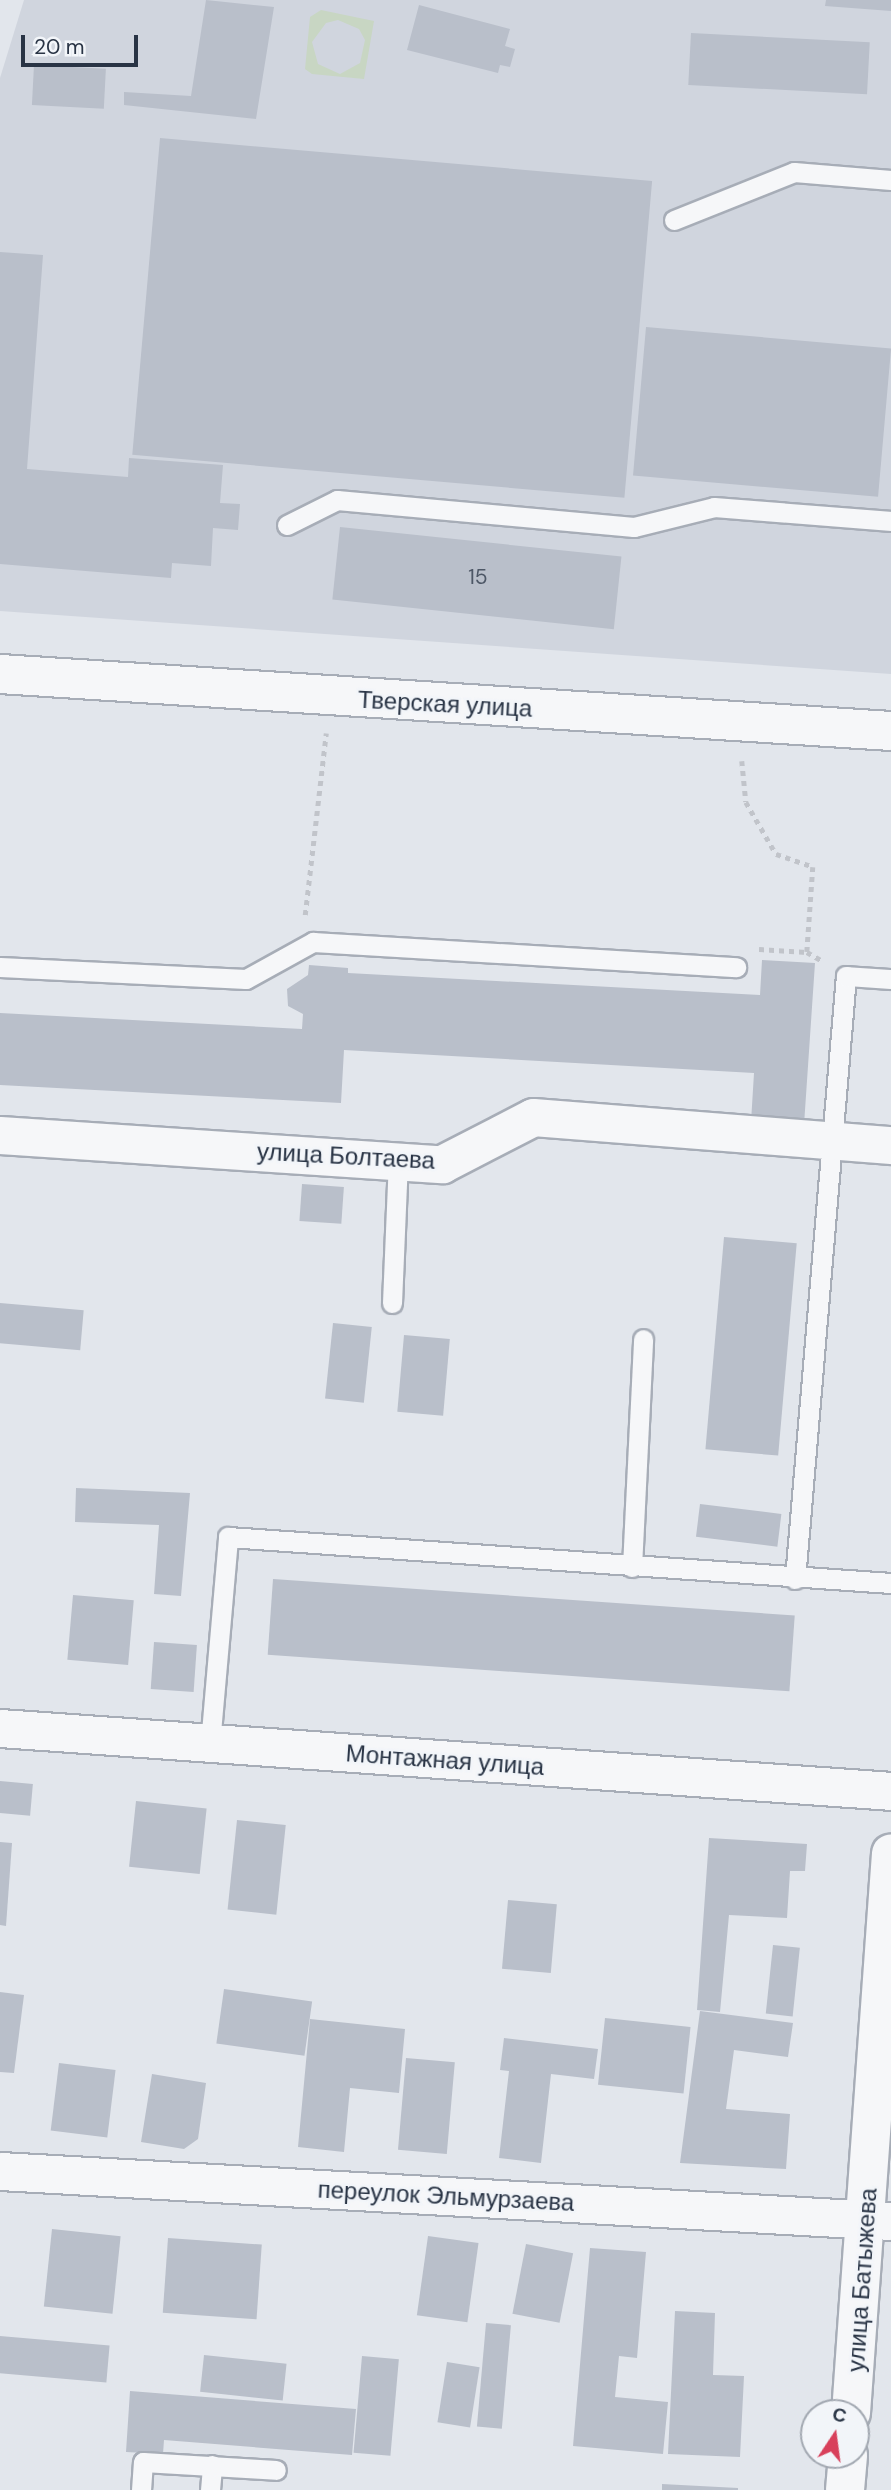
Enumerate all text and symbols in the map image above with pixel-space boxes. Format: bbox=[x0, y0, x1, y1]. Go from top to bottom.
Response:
scale bar bbox=[24, 21, 142, 65]
text: 20 m bbox=[34, 33, 85, 61]
house number: 15 bbox=[468, 564, 488, 590]
street label: Тверская улица bbox=[357, 685, 533, 723]
street label: улица Болтаева bbox=[256, 1137, 436, 1175]
street label: Монтажная улица bbox=[345, 1739, 545, 1781]
street label: переулок Эльмурзаева bbox=[317, 2175, 575, 2217]
street label: улица Батыжева bbox=[841, 2187, 883, 2373]
north arrow bbox=[800, 2399, 870, 2469]
text: С bbox=[830, 2401, 849, 2429]

